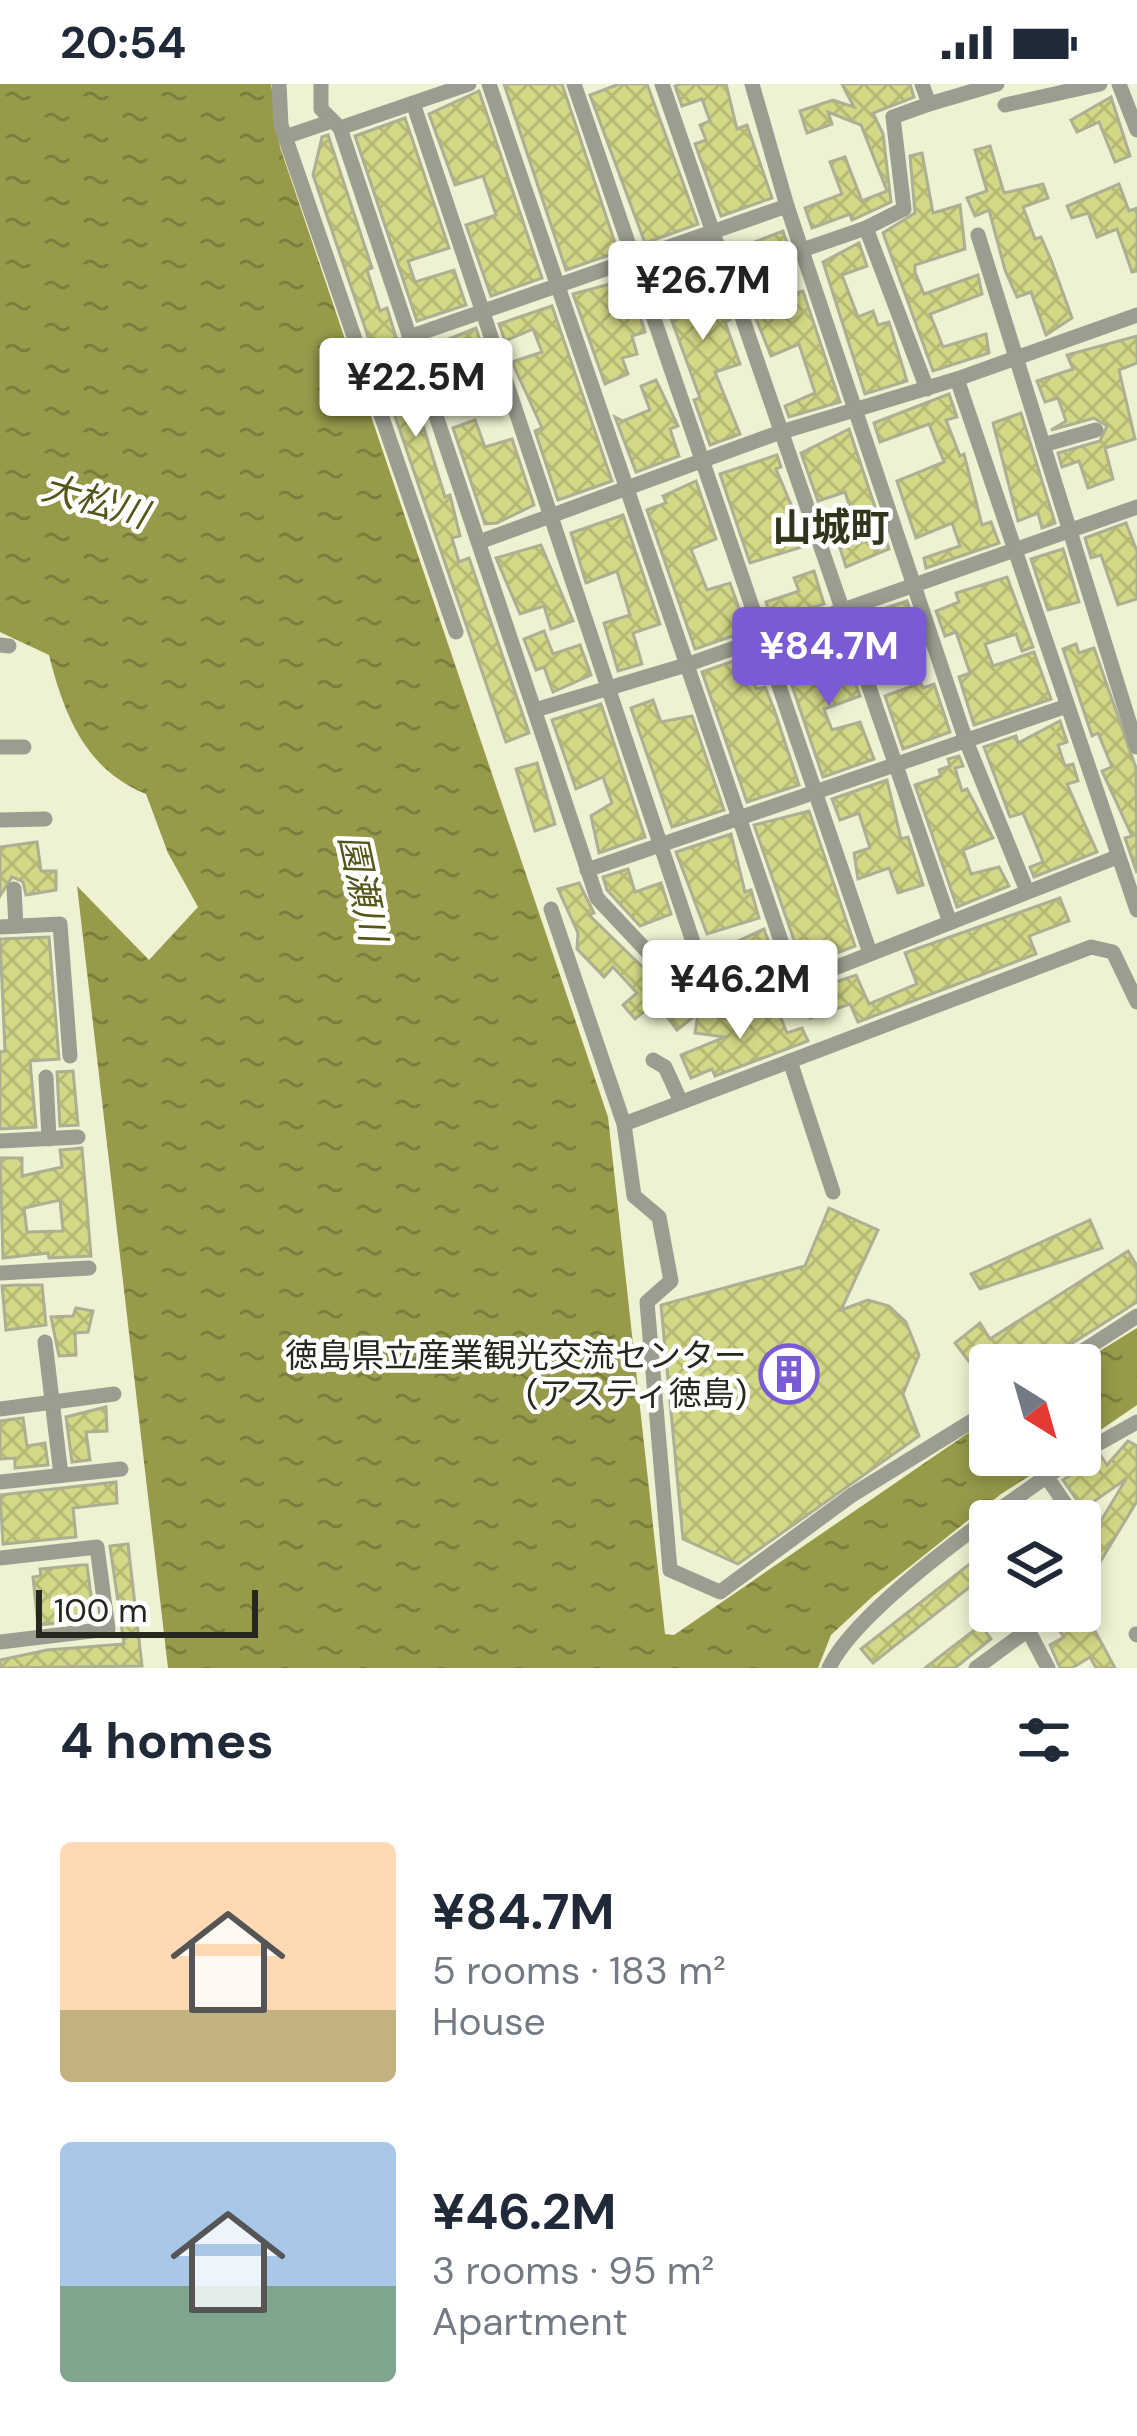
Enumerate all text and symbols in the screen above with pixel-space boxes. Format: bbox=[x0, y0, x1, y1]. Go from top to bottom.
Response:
text: 20:54 bbox=[60, 13, 186, 72]
pin: ¥26.7M bbox=[605, 241, 801, 343]
text: ¥26.7M bbox=[635, 254, 771, 305]
pin: ¥22.5M bbox=[318, 338, 514, 440]
text: ¥22.5M bbox=[347, 351, 486, 402]
water label: 大松川 bbox=[37, 464, 157, 540]
district label: 山城町 bbox=[772, 502, 890, 553]
pin: ¥84.7M bbox=[731, 607, 927, 709]
text: ¥84.7M bbox=[759, 620, 899, 671]
water label: 園瀬川 bbox=[329, 830, 398, 950]
pin: ¥46.2M bbox=[642, 940, 838, 1042]
text: ¥46.2M bbox=[670, 953, 811, 1004]
place label: 徳島県立産業観光交流センター (アスティ徳島) bbox=[285, 1334, 747, 1415]
building icon: 徳島県立産業観光交流センター (アスティ徳島) bbox=[758, 1343, 820, 1405]
north arrow bbox=[969, 1344, 1101, 1476]
map controls bbox=[969, 1344, 1101, 1632]
button: layers bbox=[969, 1500, 1101, 1632]
scale bar bbox=[36, 1584, 258, 1637]
text: 100 m bbox=[54, 1589, 148, 1632]
text: 4 homes bbox=[60, 1707, 274, 1774]
icon: filters bbox=[1011, 1707, 1077, 1773]
text: ¥84.7M bbox=[432, 1878, 614, 1945]
icon: home bbox=[156, 1890, 300, 2034]
text: 5 rooms · 183 m² bbox=[432, 1945, 726, 1996]
text: House bbox=[432, 1996, 546, 2047]
text: ¥46.2M bbox=[432, 2178, 616, 2245]
icon: home bbox=[156, 2190, 300, 2334]
text: 3 rooms · 95 m² bbox=[432, 2245, 714, 2296]
text: Apartment bbox=[432, 2296, 628, 2347]

